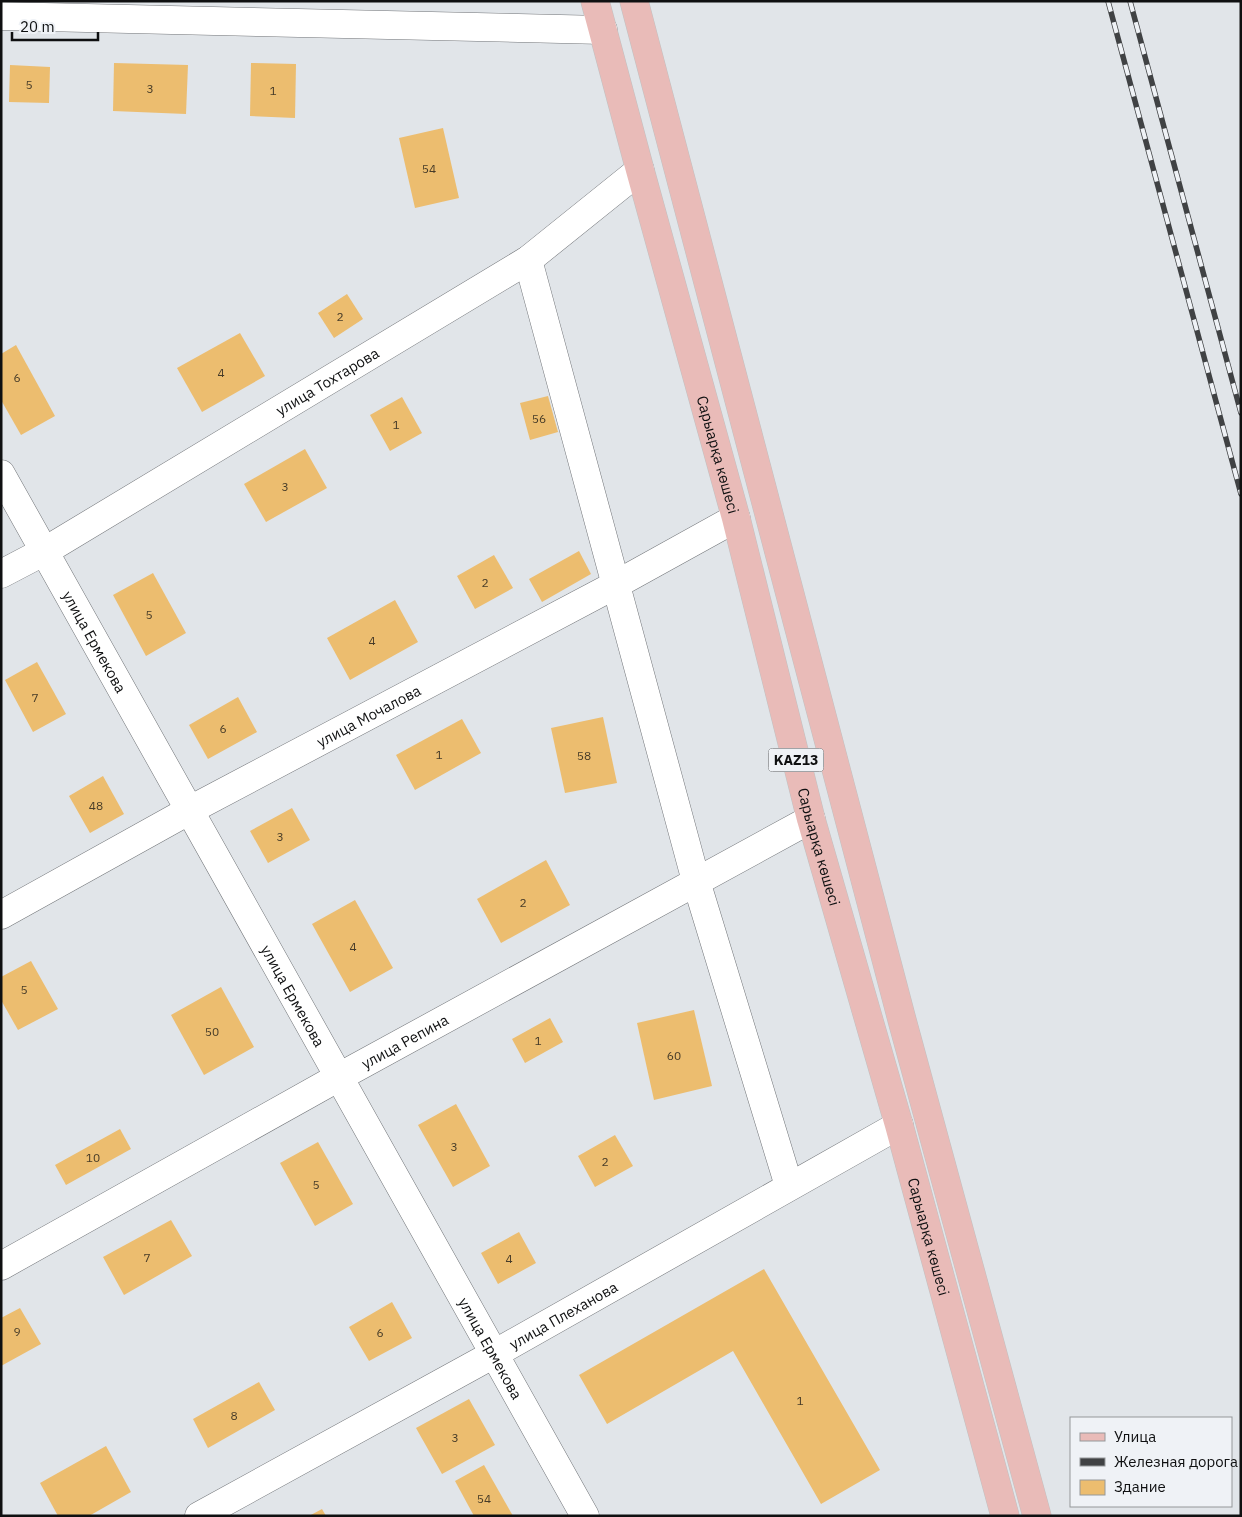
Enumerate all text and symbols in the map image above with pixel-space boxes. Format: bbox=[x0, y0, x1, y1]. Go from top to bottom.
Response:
scale bar bbox=[12, 10, 99, 42]
text: 20 m bbox=[20, 17, 55, 36]
house number: 5 bbox=[25, 77, 33, 92]
house number: 3 bbox=[146, 81, 154, 96]
house number: 1 bbox=[269, 83, 277, 98]
house number: 54 bbox=[422, 161, 436, 176]
house number: 2 bbox=[336, 309, 344, 324]
street label: улица Тохтарова bbox=[272, 343, 382, 419]
house number: 4 bbox=[217, 365, 225, 380]
house number: 6 bbox=[13, 370, 21, 385]
street label: Сарыарқа көшесі bbox=[693, 393, 744, 516]
house number: 56 bbox=[532, 411, 546, 426]
house number: 1 bbox=[392, 417, 400, 432]
house number: 3 bbox=[281, 479, 289, 494]
house number: 2 bbox=[481, 575, 489, 590]
street label: улица Ермекова bbox=[59, 587, 131, 696]
house number: 5 bbox=[145, 607, 153, 622]
house number: 4 bbox=[368, 633, 376, 648]
street label: улица Мочалова bbox=[313, 680, 424, 751]
house number: 7 bbox=[31, 690, 39, 705]
house number: 6 bbox=[219, 721, 227, 736]
house number: 1 bbox=[435, 747, 443, 762]
house number: 58 bbox=[577, 748, 591, 763]
road number: KAZ13 bbox=[768, 748, 824, 772]
street label: Сарыарқа көшесі bbox=[794, 786, 845, 908]
house number: 48 bbox=[89, 798, 103, 813]
house number: 3 bbox=[276, 829, 284, 844]
house number: 2 bbox=[519, 895, 527, 910]
house number: 4 bbox=[349, 939, 357, 954]
street label: улица Ермекова bbox=[257, 941, 330, 1050]
house number: 5 bbox=[20, 982, 28, 997]
street label: улица Репина bbox=[358, 1010, 451, 1073]
house number: 50 bbox=[205, 1024, 219, 1039]
house number: 1 bbox=[534, 1033, 542, 1048]
house number: 60 bbox=[667, 1048, 681, 1063]
house number: 3 bbox=[450, 1139, 458, 1154]
house number: 10 bbox=[86, 1150, 100, 1165]
house number: 2 bbox=[601, 1154, 609, 1169]
street label: Сарыарқа көшесі bbox=[904, 1175, 954, 1298]
house number: 5 bbox=[312, 1177, 320, 1192]
house number: 7 bbox=[143, 1250, 151, 1265]
house number: 4 bbox=[505, 1251, 513, 1266]
street label: улица Плеханова bbox=[506, 1277, 621, 1353]
street label: улица Ермекова bbox=[455, 1294, 527, 1402]
house number: 9 bbox=[13, 1324, 21, 1339]
house number: 6 bbox=[376, 1325, 384, 1340]
house number: 1 bbox=[796, 1393, 804, 1408]
house number: 8 bbox=[230, 1408, 238, 1423]
legend bbox=[1070, 1417, 1232, 1507]
text: Улица bbox=[1114, 1427, 1156, 1446]
house number: 3 bbox=[451, 1430, 459, 1445]
text: Железная дорога bbox=[1114, 1452, 1238, 1471]
text: Здание bbox=[1114, 1477, 1166, 1496]
house number: 54 bbox=[477, 1491, 491, 1506]

